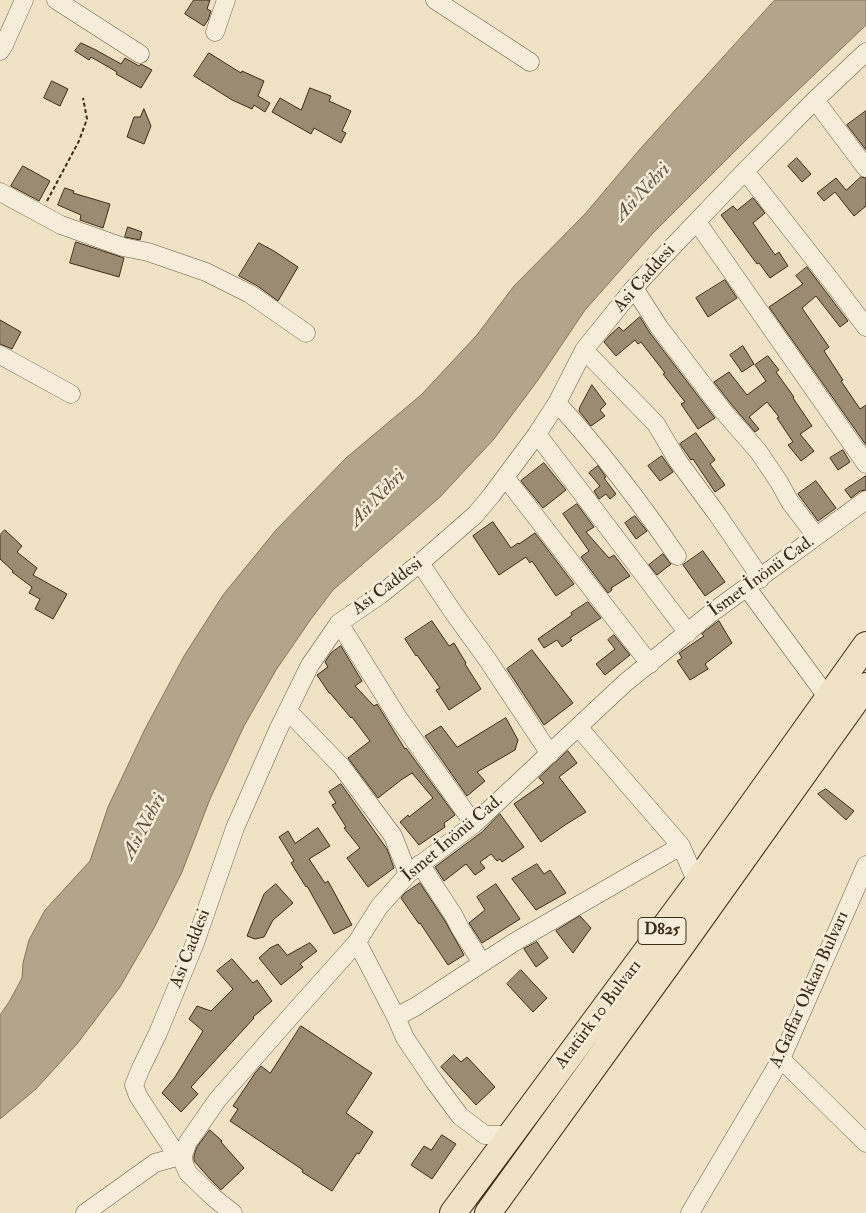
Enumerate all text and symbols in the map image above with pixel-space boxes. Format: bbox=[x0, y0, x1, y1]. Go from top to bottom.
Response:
water label: Asi Nehri bbox=[610, 159, 676, 227]
street label: Asi Caddesi bbox=[610, 241, 680, 317]
water label: Asi Nehri bbox=[345, 465, 411, 533]
street label: İsmet İnönü Cad. bbox=[705, 532, 819, 622]
street label: Asi Caddesi bbox=[348, 553, 428, 621]
water label: Asi Nehri bbox=[118, 790, 172, 864]
street label: İsmet İnönü Cad. bbox=[398, 791, 508, 887]
street label: Asi Caddesi bbox=[166, 906, 216, 992]
street label: A.Gaffar Okkan Bulvarı bbox=[766, 908, 854, 1072]
road number: D825 bbox=[638, 918, 686, 944]
street label: Atatürk 10 Bulvarı bbox=[551, 956, 647, 1074]

